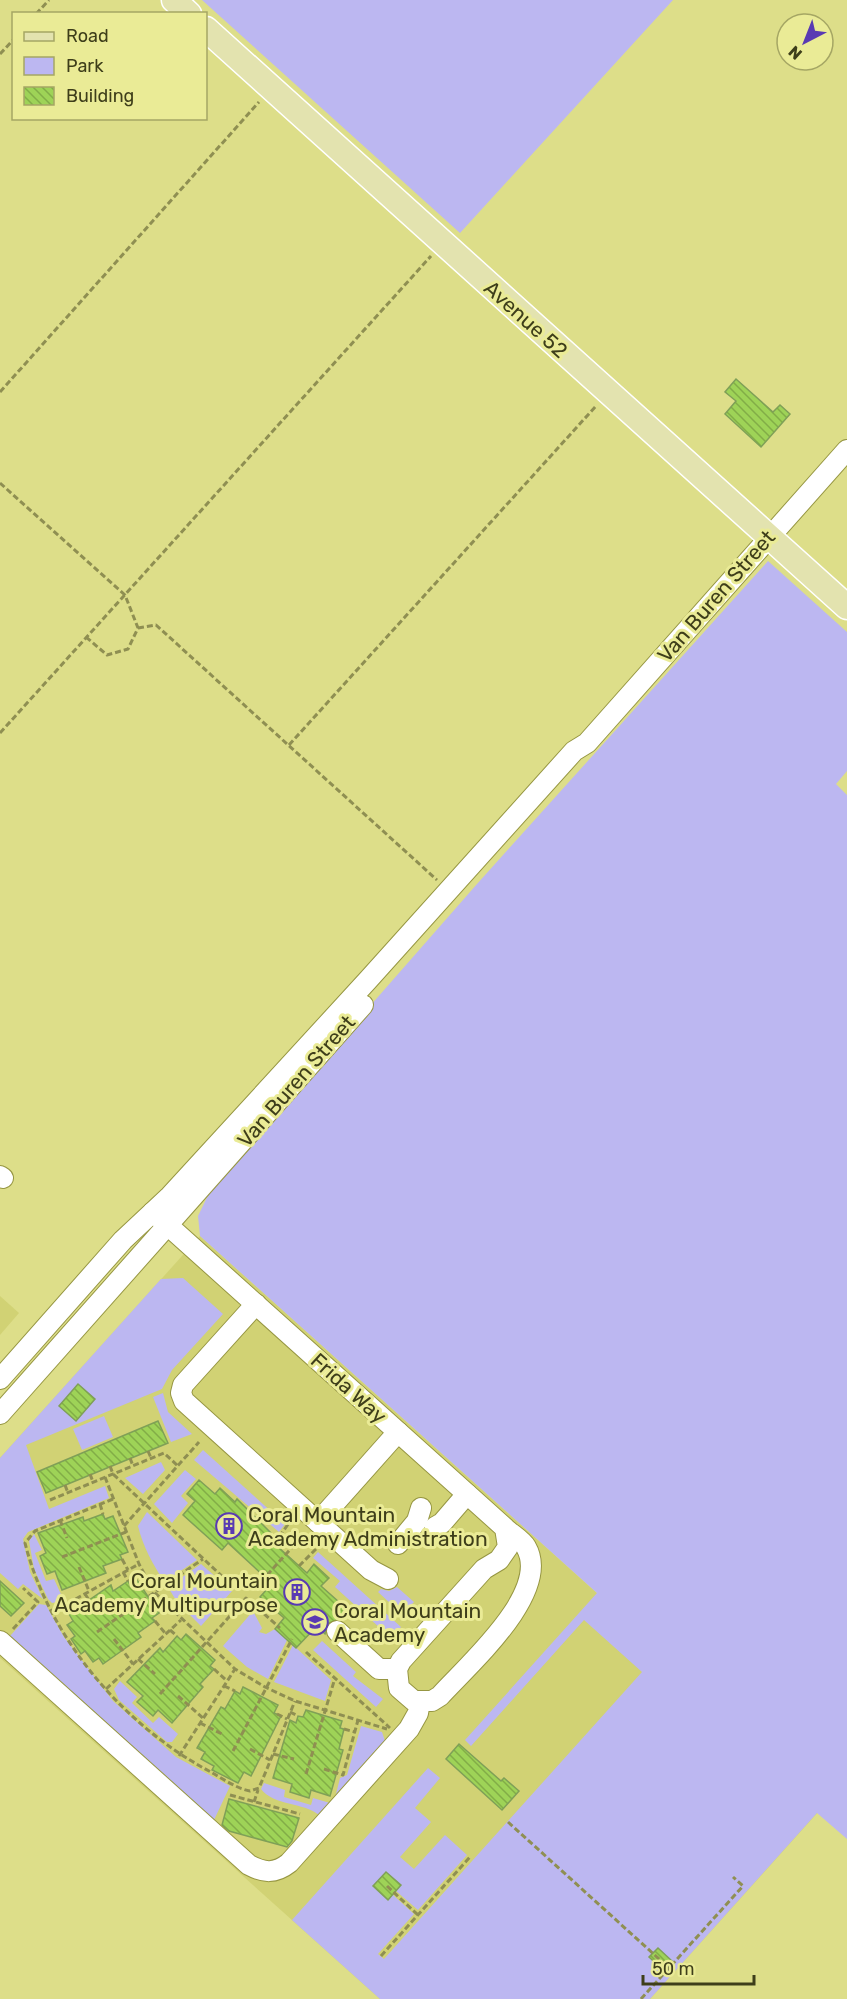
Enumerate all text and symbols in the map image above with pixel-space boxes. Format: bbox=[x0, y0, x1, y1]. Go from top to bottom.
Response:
legend bbox=[12, 12, 207, 120]
north arrow bbox=[775, 12, 835, 72]
text: Road bbox=[66, 25, 109, 47]
text: N bbox=[785, 42, 806, 64]
text: Park bbox=[66, 55, 104, 77]
text: Building bbox=[66, 85, 134, 107]
street label: Avenue 52 bbox=[479, 275, 573, 363]
street label: Van Buren Street bbox=[652, 525, 780, 667]
street label: Van Buren Street bbox=[232, 1010, 360, 1152]
street label: Frida Way bbox=[306, 1348, 392, 1429]
place label: Coral Mountain Academy Administration bbox=[248, 1502, 488, 1551]
building icon: Coral Mountain Academy Administration bbox=[214, 1511, 244, 1541]
place label: Coral Mountain Academy Multipurpose bbox=[54, 1568, 278, 1617]
building icon: Coral Mountain Academy Multipurpose bbox=[282, 1577, 312, 1607]
place label: Coral Mountain Academy bbox=[334, 1598, 481, 1647]
school or university icon: Coral Mountain Academy bbox=[300, 1607, 330, 1637]
scale bar bbox=[643, 1948, 754, 1986]
text: 50 m bbox=[652, 1958, 695, 1980]

